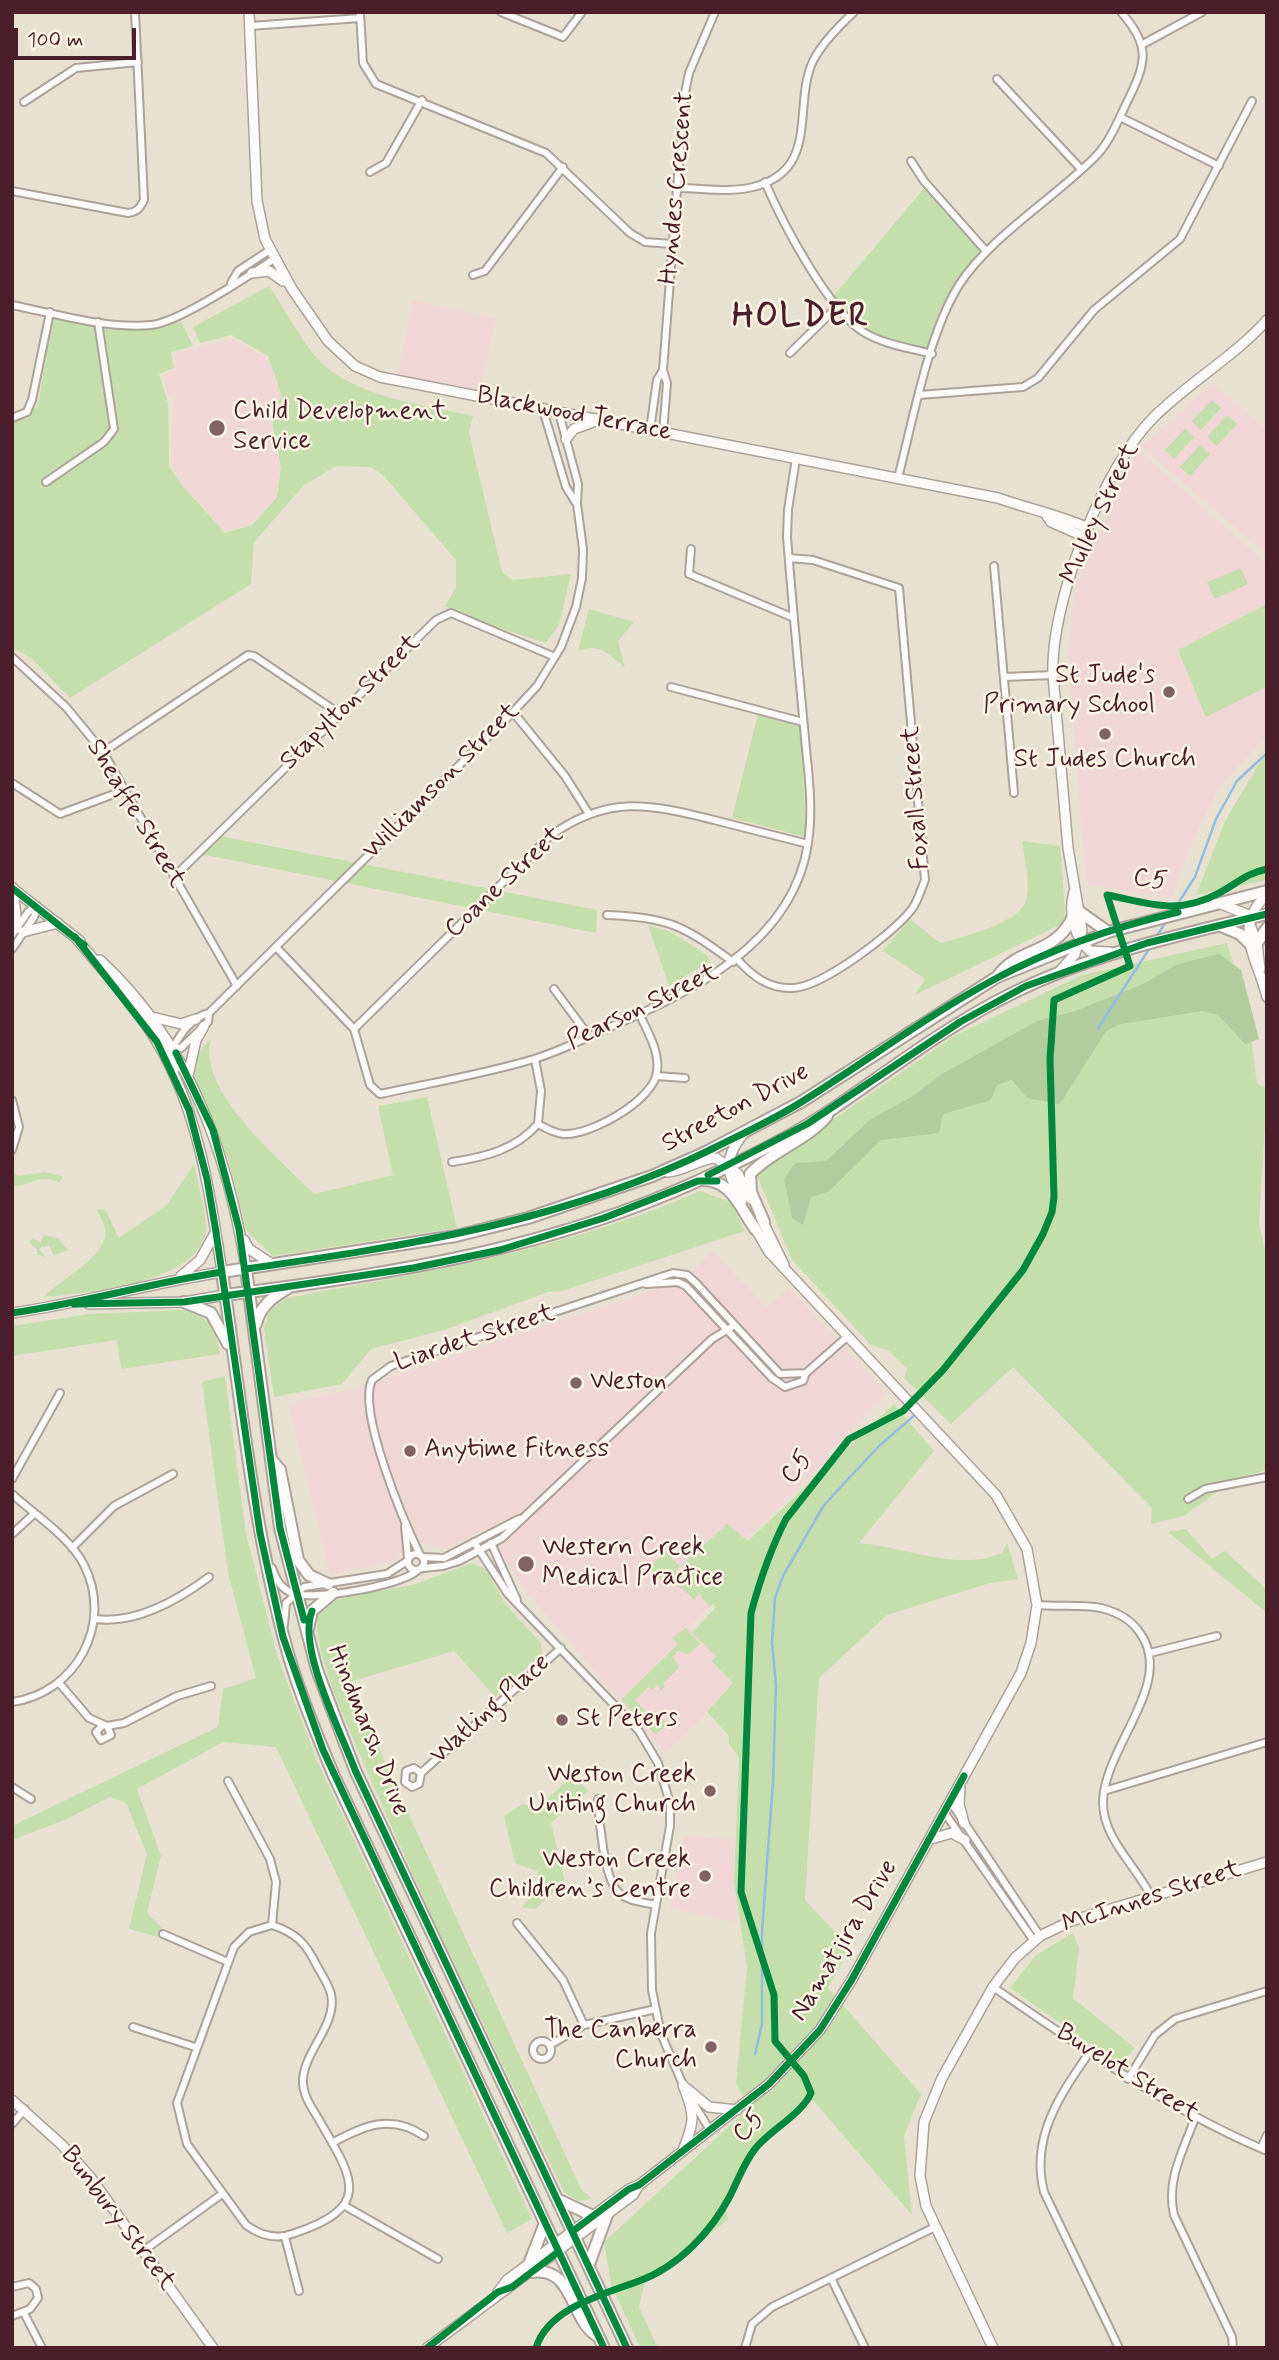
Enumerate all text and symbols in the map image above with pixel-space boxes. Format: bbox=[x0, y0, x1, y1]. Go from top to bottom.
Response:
scale bar bbox=[18, 14, 140, 58]
text: 100 m bbox=[27, 26, 83, 54]
street label: Hyndes Crescent bbox=[654, 90, 702, 286]
district label: HOLDER bbox=[732, 298, 870, 338]
street label: Blackwood Terrace bbox=[474, 381, 674, 449]
place label: Child Development Service bbox=[233, 397, 447, 458]
marker: Child Development Service bbox=[207, 418, 227, 438]
street label: Mulley Street bbox=[1055, 438, 1147, 590]
street label: Stapylton Street bbox=[274, 628, 428, 778]
place label: St Jude's Primary School bbox=[983, 661, 1155, 722]
marker: St Jude's Primary School bbox=[1161, 684, 1177, 700]
street label: Williamson Street bbox=[357, 697, 527, 867]
street label: Foxall Street bbox=[896, 725, 938, 871]
marker: St Judes Church bbox=[1097, 726, 1113, 742]
street label: Sheaffe Street bbox=[78, 734, 192, 894]
place label: St Judes Church bbox=[1014, 745, 1196, 777]
street label: Coane Street bbox=[439, 820, 571, 946]
street label: C5 bbox=[1131, 863, 1169, 899]
street label: Pearson Street bbox=[562, 958, 724, 1058]
street label: Streeton Drive bbox=[657, 1057, 815, 1161]
street label: Liardet Street bbox=[391, 1298, 559, 1380]
place label: Weston bbox=[590, 1367, 667, 1399]
marker: Weston bbox=[568, 1375, 584, 1391]
place label: Anytime Fitness bbox=[424, 1435, 609, 1467]
marker: Anytime Fitness bbox=[402, 1443, 418, 1459]
street label: C5 bbox=[775, 1445, 821, 1491]
place label: Western Creek Medical Practice bbox=[542, 1533, 723, 1594]
marker: Western Creek Medical Practice bbox=[516, 1554, 536, 1574]
street label: Hindmarsh Drive bbox=[319, 1641, 415, 1821]
street label: Watling Place bbox=[425, 1648, 557, 1772]
place label: St Peters bbox=[576, 1704, 678, 1736]
marker: St Peters bbox=[554, 1712, 570, 1728]
place label: Weston Creek Uniting Church bbox=[529, 1760, 696, 1822]
marker: Weston Creek Uniting Church bbox=[702, 1783, 718, 1799]
place label: Weston Creek Children’s Centre bbox=[489, 1845, 691, 1906]
street label: Namatjira Drive bbox=[784, 1854, 906, 2028]
street label: McInnes Street bbox=[1059, 1854, 1245, 1942]
marker: Weston Creek Children’s Centre bbox=[697, 1868, 713, 1884]
place label: The Canberra Church bbox=[544, 2016, 697, 2078]
street label: Buvelot Street bbox=[1050, 2018, 1204, 2130]
marker: The Canberra Church bbox=[703, 2039, 719, 2055]
street label: C5 bbox=[727, 2104, 773, 2150]
street label: Bunbury Street bbox=[53, 2141, 181, 2297]

